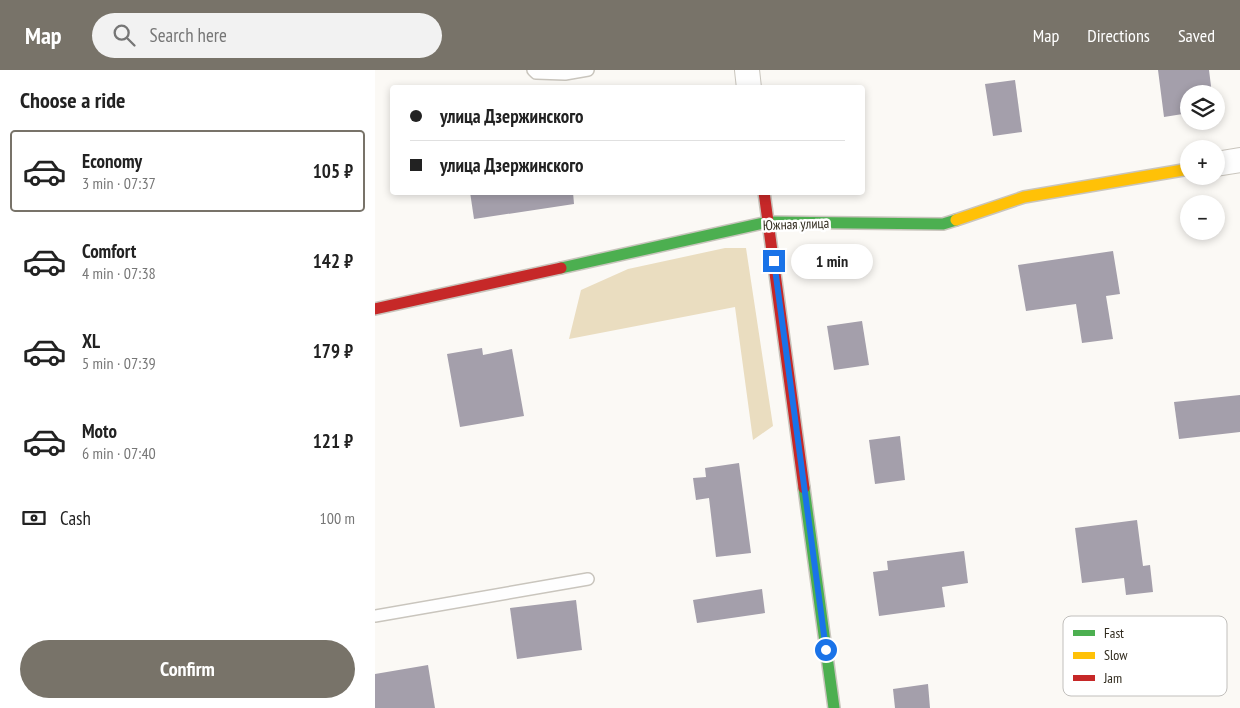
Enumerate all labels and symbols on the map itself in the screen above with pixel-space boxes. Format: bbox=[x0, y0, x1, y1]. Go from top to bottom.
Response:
street label: Южная улица bbox=[763, 214, 829, 234]
callout: 1 min bbox=[791, 244, 874, 278]
route end bbox=[763, 250, 785, 272]
legend bbox=[1063, 616, 1227, 696]
text: Fast bbox=[1104, 624, 1124, 642]
route start bbox=[815, 639, 837, 661]
text: Slow bbox=[1104, 646, 1128, 664]
text: Jam bbox=[1103, 669, 1122, 687]

